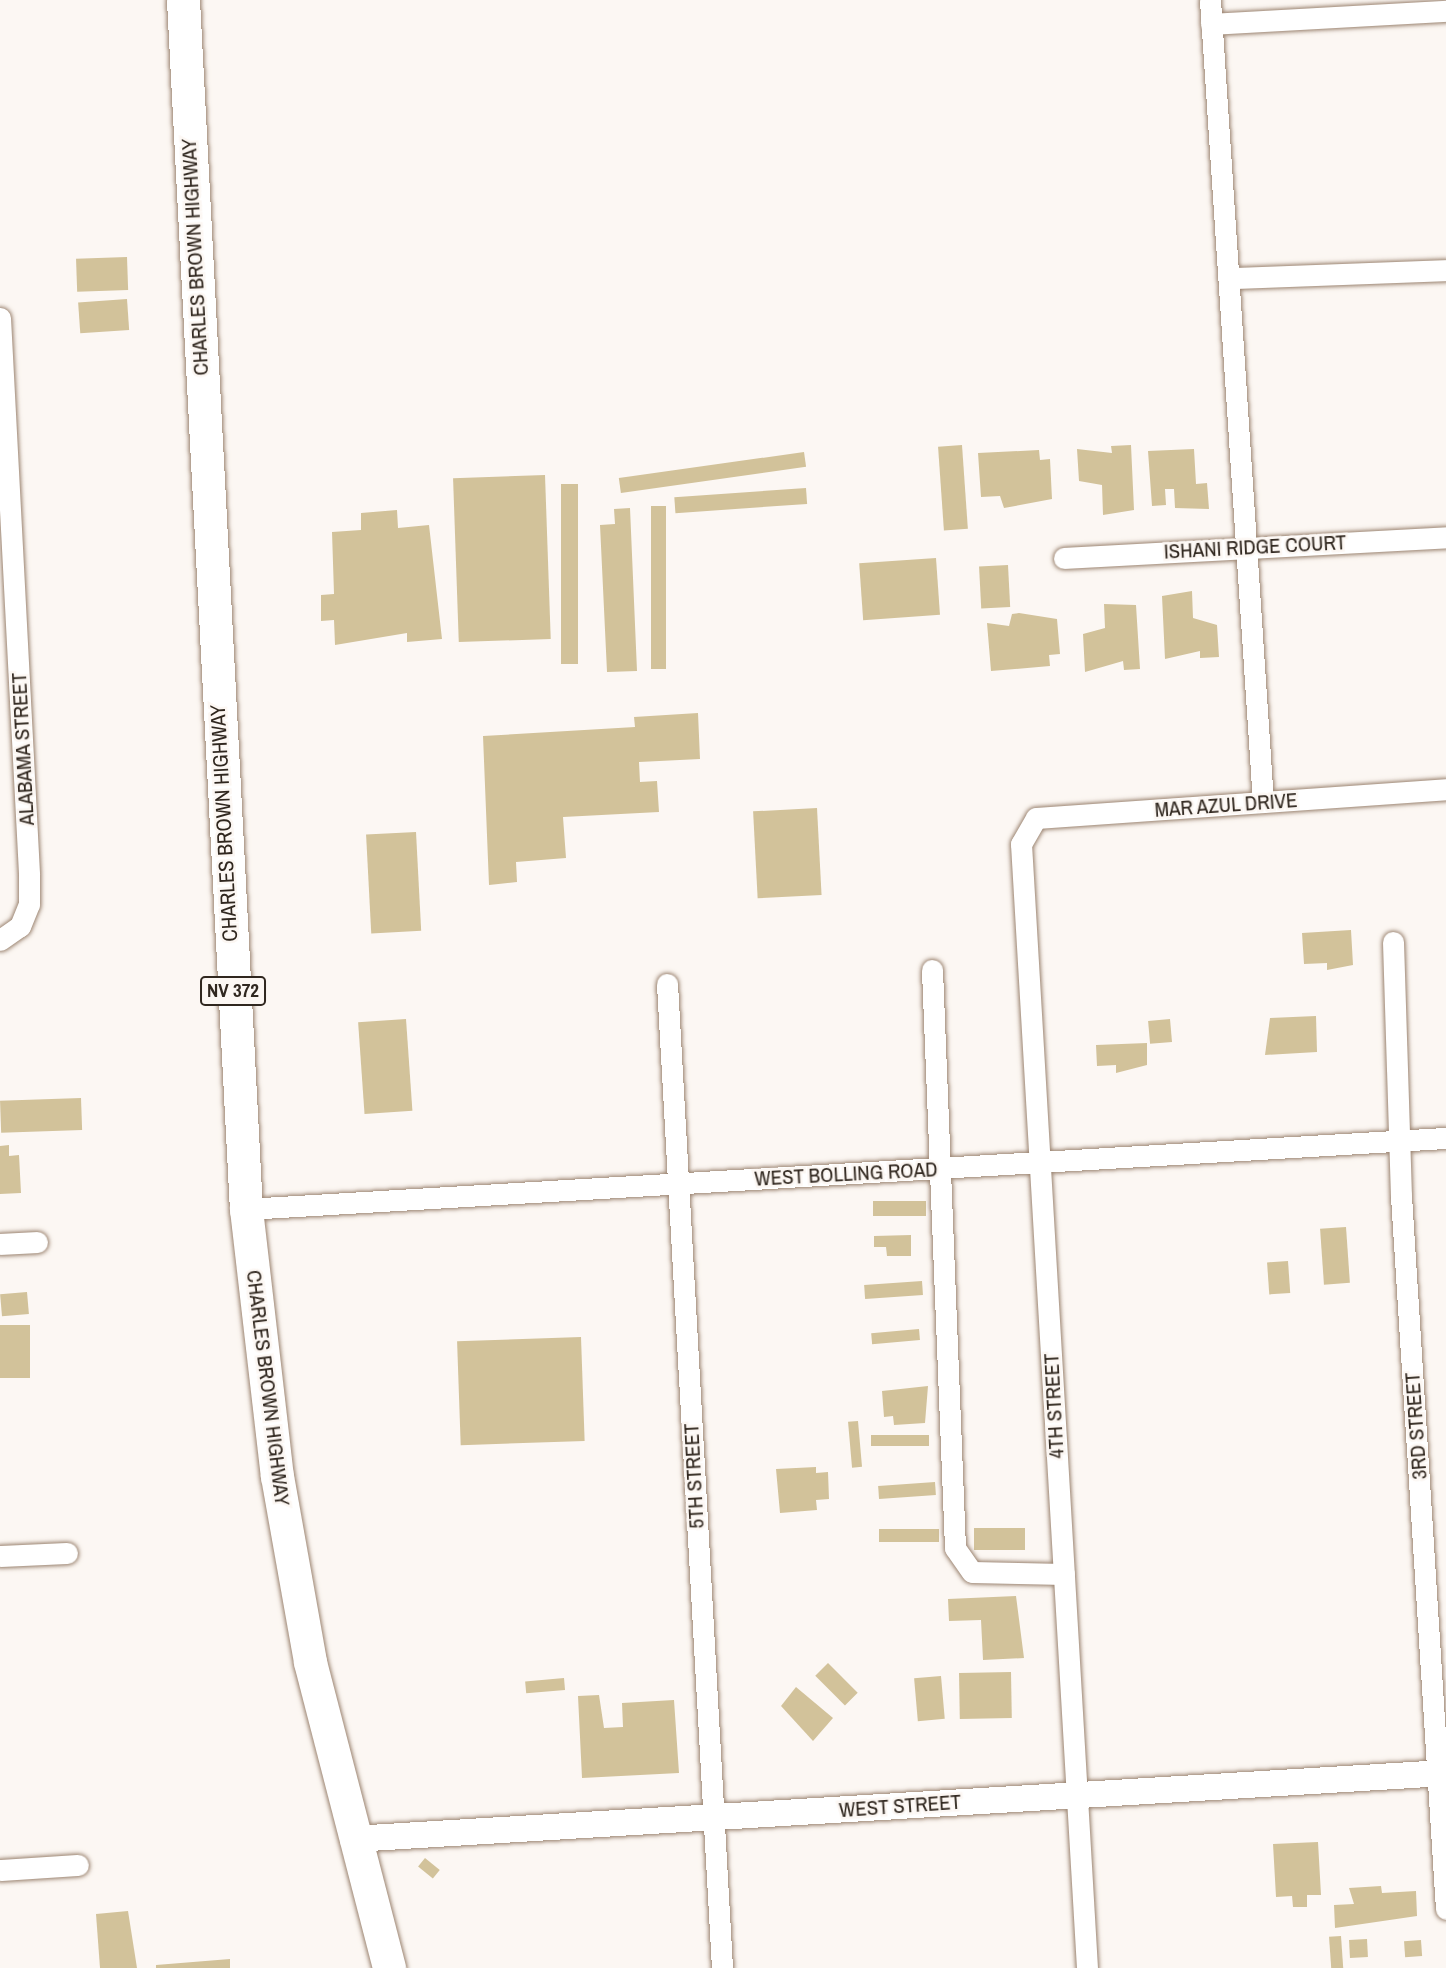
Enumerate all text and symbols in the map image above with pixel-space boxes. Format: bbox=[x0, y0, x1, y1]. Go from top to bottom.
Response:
street label: CHARLES BROWN HIGHWAY bbox=[176, 138, 214, 376]
street label: ISHANI RIDGE COURT bbox=[1163, 530, 1347, 564]
street label: ALABAMA STREET bbox=[6, 671, 40, 827]
street label: CHARLES BROWN HIGHWAY bbox=[205, 704, 243, 942]
street label: MAR AZUL DRIVE bbox=[1153, 787, 1299, 823]
road number: NV 372 bbox=[200, 976, 266, 1007]
street label: WEST BOLLING ROAD bbox=[754, 1157, 938, 1191]
street label: CHARLES BROWN HIGHWAY bbox=[241, 1269, 295, 1507]
street label: 4TH STREET bbox=[1039, 1353, 1069, 1459]
street label: 3RD STREET bbox=[1400, 1372, 1432, 1480]
street label: 5TH STREET bbox=[679, 1423, 709, 1529]
street label: WEST STREET bbox=[838, 1789, 962, 1823]

